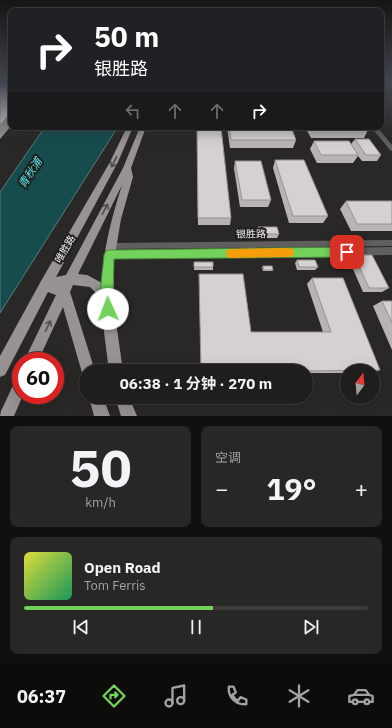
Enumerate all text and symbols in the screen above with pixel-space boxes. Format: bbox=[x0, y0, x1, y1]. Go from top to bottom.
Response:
text: 50 m bbox=[94, 18, 159, 55]
icon: right bbox=[28, 24, 80, 76]
text: 银胜路 bbox=[94, 57, 148, 80]
icon: left bbox=[122, 100, 144, 122]
icon: ahead bbox=[164, 100, 186, 122]
icon: ahead bbox=[206, 100, 228, 122]
icon: right bbox=[248, 100, 270, 122]
water label: 青秋浦 bbox=[15, 154, 46, 191]
one-way arrow bbox=[110, 156, 117, 168]
one-way arrow bbox=[102, 203, 110, 215]
street label: 银胜路 bbox=[236, 227, 266, 241]
street label: 唯胜路 bbox=[52, 233, 78, 265]
pin bbox=[330, 235, 364, 269]
icon: arrive bbox=[336, 241, 358, 263]
position arrow bbox=[87, 288, 129, 330]
one-way arrow bbox=[45, 320, 52, 332]
speed limit sign: 60 bbox=[12, 352, 64, 404]
north arrow bbox=[340, 364, 380, 404]
map controls bbox=[340, 364, 380, 404]
text: 06:38 · 1 分钟 · 270 m bbox=[120, 374, 272, 393]
text: 50 bbox=[69, 434, 132, 501]
text: 空调 bbox=[215, 449, 241, 466]
text: 19° bbox=[266, 469, 317, 508]
text: − bbox=[215, 474, 228, 503]
text: + bbox=[355, 474, 368, 503]
text: km/h bbox=[85, 494, 116, 511]
text: Open Road bbox=[84, 558, 161, 577]
text: Tom Ferris bbox=[84, 577, 146, 594]
icon: previous bbox=[70, 616, 92, 638]
icon: pause bbox=[185, 616, 207, 638]
icon: next bbox=[300, 616, 322, 638]
icon: directions bbox=[100, 682, 128, 710]
icon: music bbox=[162, 682, 190, 710]
icon: phone bbox=[223, 682, 251, 710]
icon: climate bbox=[285, 682, 313, 710]
icon: car bbox=[347, 682, 375, 710]
text: 06:37 bbox=[17, 685, 66, 708]

